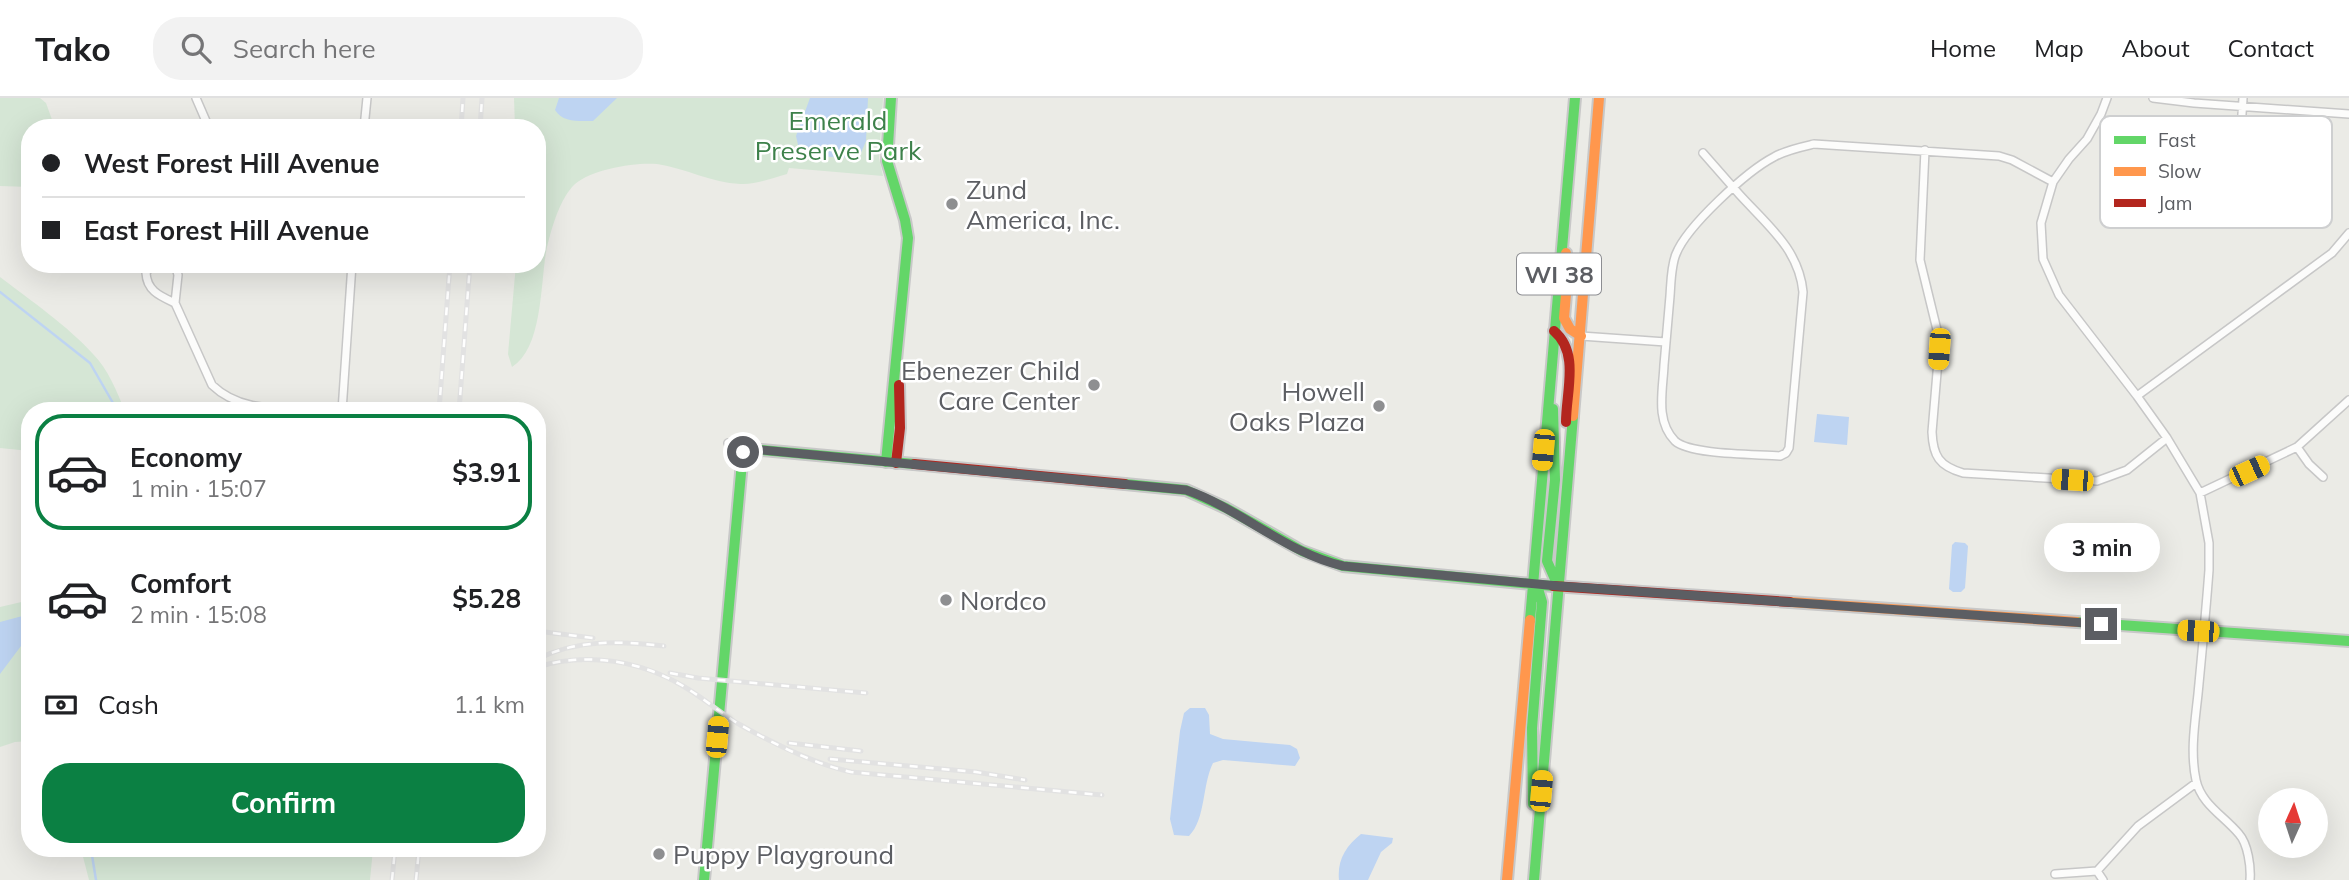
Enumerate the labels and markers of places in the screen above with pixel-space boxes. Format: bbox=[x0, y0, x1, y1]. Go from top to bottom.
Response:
place label: Zund America, Inc. bbox=[966, 173, 1120, 236]
marker: Zund America, Inc. bbox=[944, 196, 960, 212]
place label: Ebenezer Child Care Center bbox=[901, 354, 1081, 417]
place label: Howell Oaks Plaza bbox=[1229, 375, 1365, 438]
marker: Ebenezer Child Care Center bbox=[1086, 377, 1102, 393]
marker: Howell Oaks Plaza bbox=[1371, 398, 1387, 414]
place label: Nordco bbox=[960, 584, 1047, 617]
marker: Nordco bbox=[938, 592, 954, 608]
place label: Puppy Playground bbox=[673, 838, 894, 871]
marker: Puppy Playground bbox=[651, 846, 667, 862]

